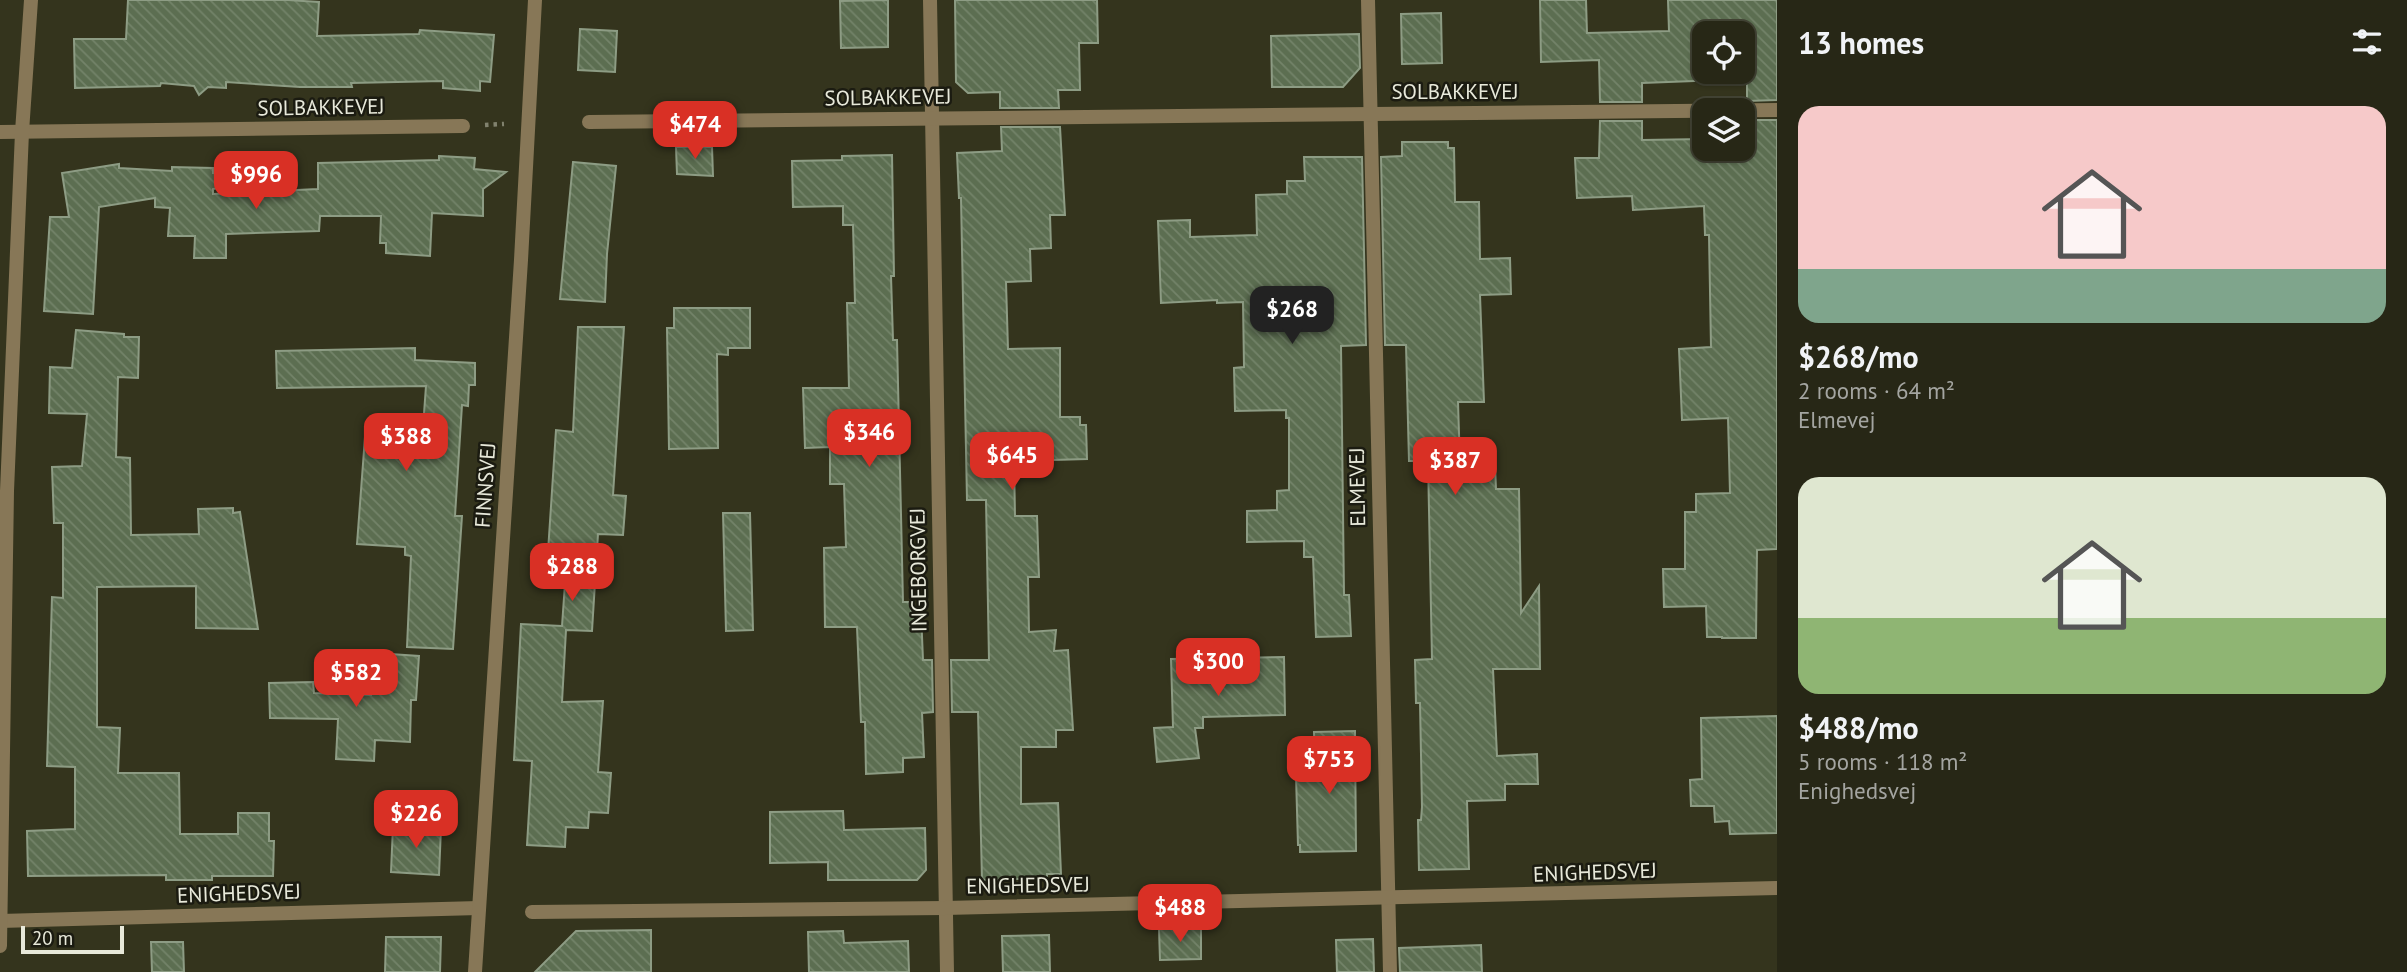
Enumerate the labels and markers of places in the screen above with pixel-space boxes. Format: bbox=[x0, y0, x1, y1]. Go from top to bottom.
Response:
pin: $474 bbox=[654, 102, 736, 161]
pin: $996 bbox=[215, 152, 297, 211]
pin: $268 bbox=[1251, 286, 1333, 346]
pin: $346 bbox=[828, 410, 910, 469]
pin: $388 bbox=[365, 414, 447, 473]
pin: $645 bbox=[971, 433, 1053, 492]
pin: $387 bbox=[1414, 438, 1496, 497]
pin: $288 bbox=[531, 544, 613, 603]
pin: $300 bbox=[1177, 638, 1259, 698]
pin: $582 bbox=[315, 650, 397, 709]
pin: $753 bbox=[1288, 736, 1370, 796]
pin: $226 bbox=[375, 790, 457, 850]
pin: $488 bbox=[1139, 884, 1221, 944]

